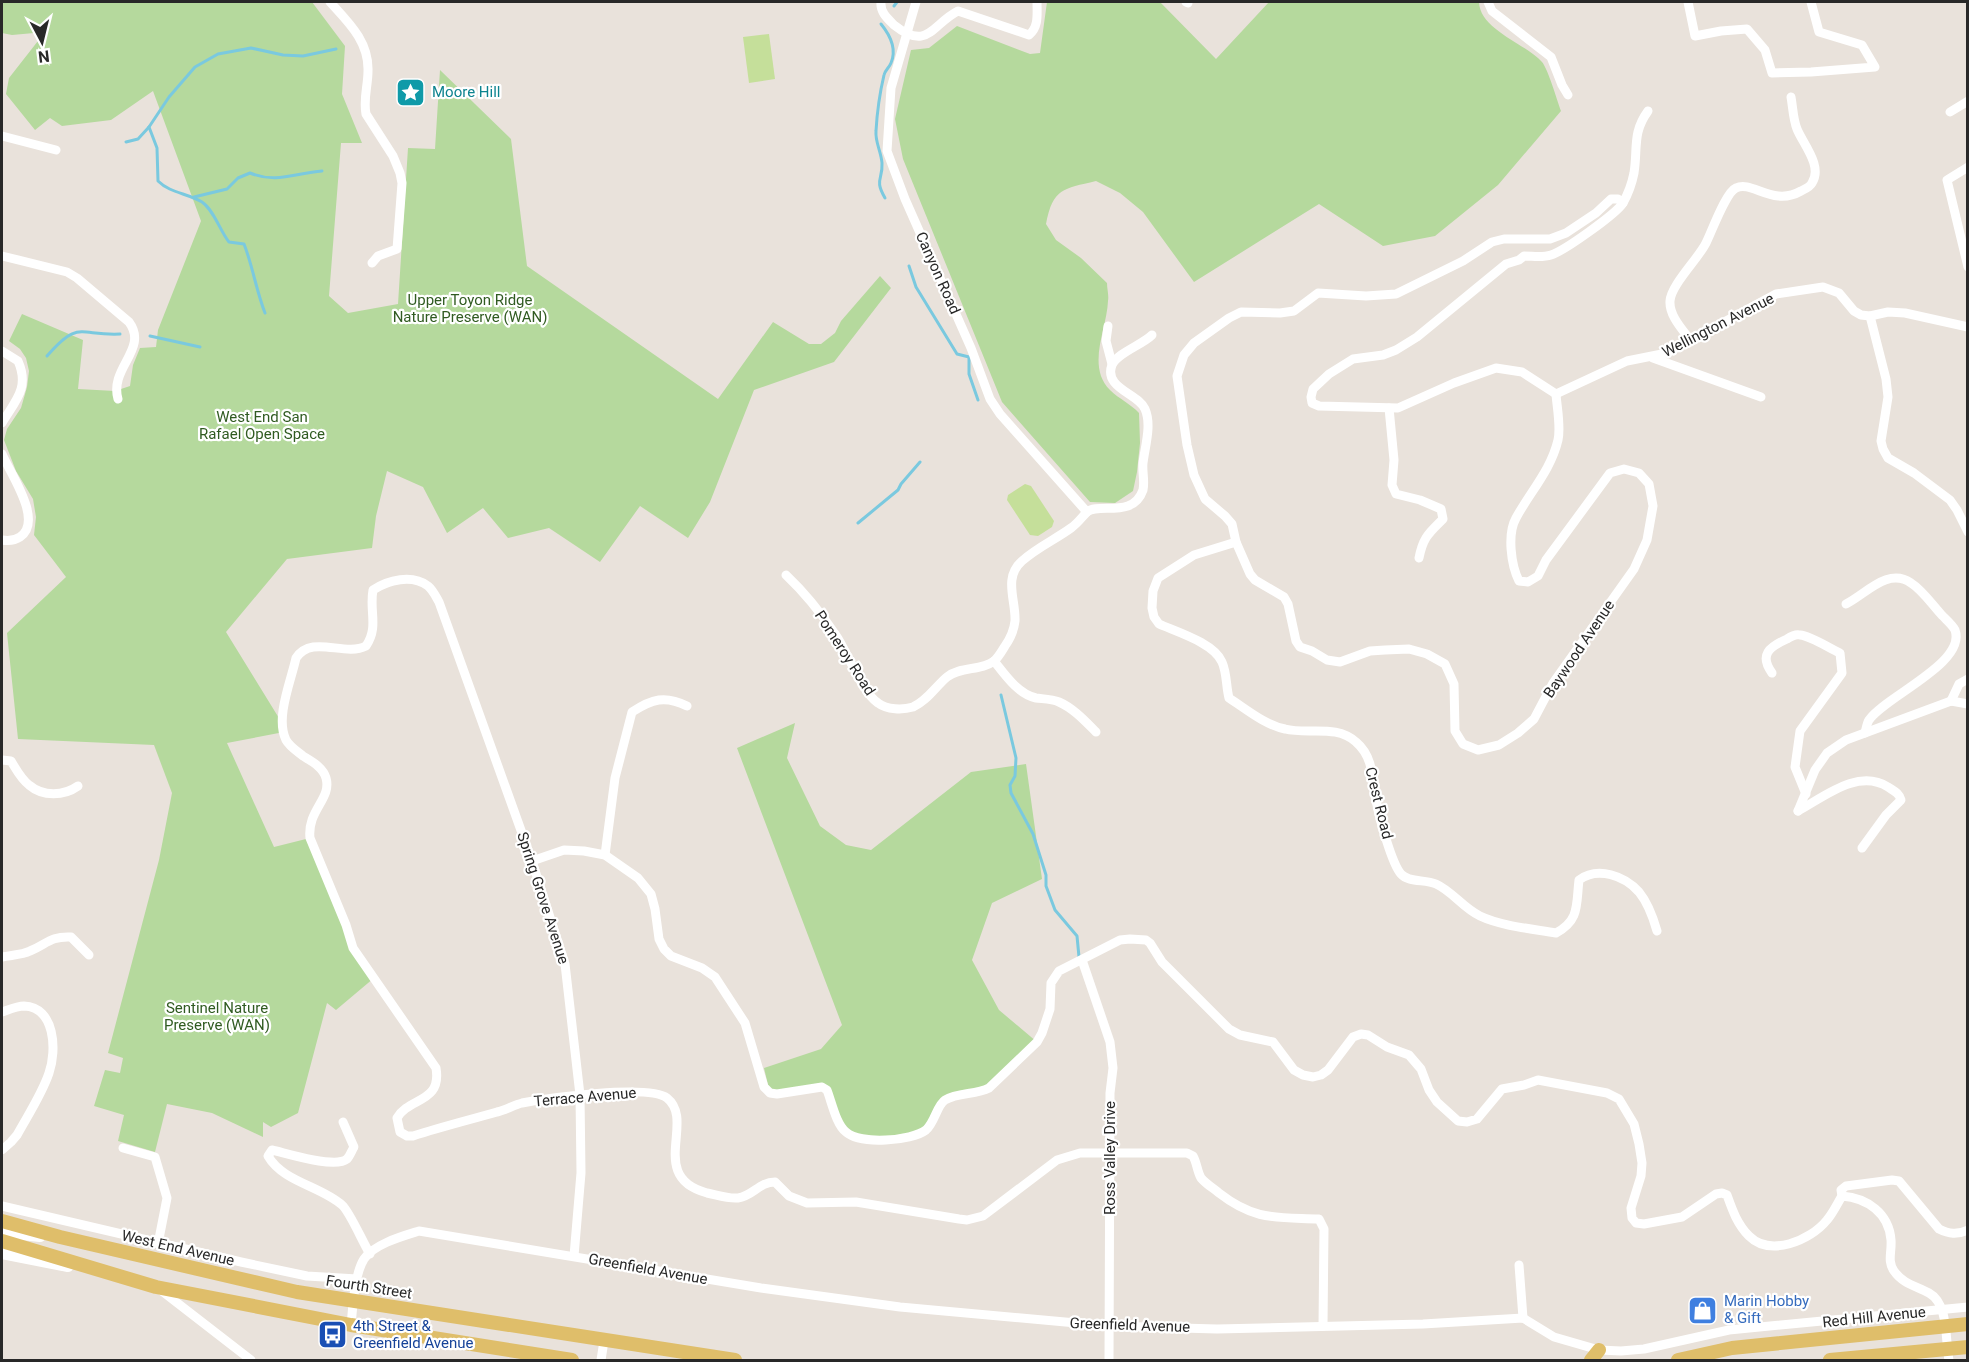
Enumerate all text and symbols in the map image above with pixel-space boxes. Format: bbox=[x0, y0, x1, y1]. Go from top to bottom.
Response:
north arrow bbox=[12, 12, 72, 72]
text: N bbox=[37, 46, 51, 67]
place icon: Moore Hill bbox=[395, 76, 427, 108]
place label: Moore Hill bbox=[432, 83, 500, 101]
street label: Canyon Road bbox=[912, 229, 964, 317]
street label: Wellington Avenue bbox=[1659, 289, 1777, 361]
park label: Upper Toyon Ridge Nature Preserve (WAN) bbox=[393, 291, 547, 326]
park label: West End San Rafael Open Space bbox=[199, 408, 325, 443]
street label: Baywood Avenue bbox=[1540, 597, 1618, 701]
street label: Pomeroy Road bbox=[811, 607, 879, 699]
street label: Crest Road bbox=[1361, 765, 1397, 841]
street label: Spring Grove Avenue bbox=[513, 830, 573, 966]
park label: Sentinel Nature Preserve (WAN) bbox=[164, 999, 270, 1034]
street label: Terrace Avenue bbox=[533, 1084, 637, 1110]
street label: Ross Valley Drive bbox=[1101, 1101, 1119, 1215]
street label: West End Avenue bbox=[120, 1226, 236, 1270]
street label: Greenfield Avenue bbox=[587, 1250, 709, 1288]
street label: Fourth Street bbox=[325, 1271, 413, 1303]
place label: Marin Hobby & Gift bbox=[1724, 1292, 1809, 1327]
shop icon: Marin Hobby & Gift bbox=[1687, 1294, 1719, 1326]
street label: Red Hill Avenue bbox=[1821, 1303, 1927, 1331]
street label: Greenfield Avenue bbox=[1069, 1314, 1191, 1336]
place label: 4th Street & Greenfield Avenue bbox=[353, 1317, 474, 1352]
bus stop icon: 4th Street & Greenfield Avenue bbox=[316, 1319, 348, 1351]

